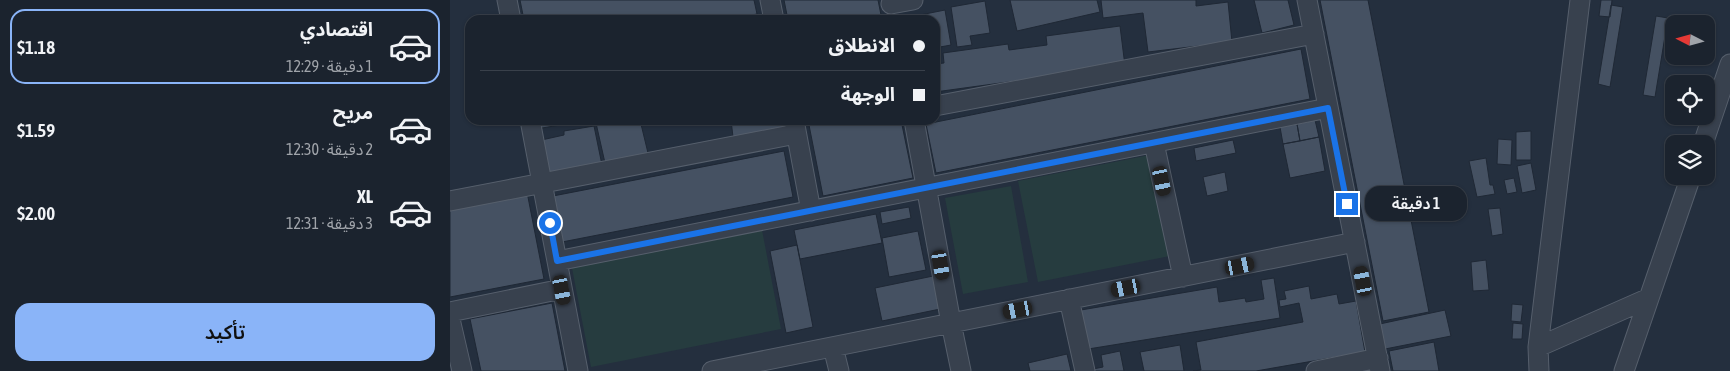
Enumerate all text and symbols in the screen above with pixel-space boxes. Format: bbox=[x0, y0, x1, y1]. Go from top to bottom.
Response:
north arrow bbox=[1665, 15, 1715, 65]
map controls bbox=[1665, 15, 1715, 185]
text: اقتصادي bbox=[300, 18, 373, 40]
icon: car bbox=[388, 24, 433, 69]
text: الانطلاق bbox=[829, 34, 895, 56]
text: $1.18 bbox=[17, 36, 55, 58]
text: 1 دقيقة · 12:29 bbox=[286, 57, 373, 75]
button: locate bbox=[1665, 75, 1715, 125]
text: الوجهة bbox=[841, 83, 895, 105]
text: مريح bbox=[333, 101, 373, 123]
icon: car bbox=[388, 107, 433, 152]
text: $1.59 bbox=[17, 119, 55, 141]
button: layers bbox=[1665, 135, 1715, 185]
text: 2 دقيقة · 12:30 bbox=[286, 140, 373, 158]
car bbox=[1151, 165, 1172, 197]
text: XL bbox=[357, 185, 373, 207]
callout: 1 دقيقة bbox=[1364, 186, 1467, 222]
icon: car bbox=[388, 190, 433, 235]
route end bbox=[1336, 193, 1358, 215]
text: 1 دقيقة bbox=[1392, 194, 1440, 212]
text: $2.00 bbox=[17, 202, 55, 224]
route start bbox=[539, 212, 561, 234]
text: 3 دقيقة · 12:31 bbox=[286, 214, 373, 232]
car bbox=[931, 249, 950, 281]
car bbox=[1223, 256, 1256, 276]
car bbox=[1352, 265, 1373, 297]
car bbox=[551, 274, 572, 306]
car bbox=[1109, 278, 1142, 298]
car bbox=[1001, 300, 1034, 320]
button: تأكيد bbox=[15, 303, 435, 361]

